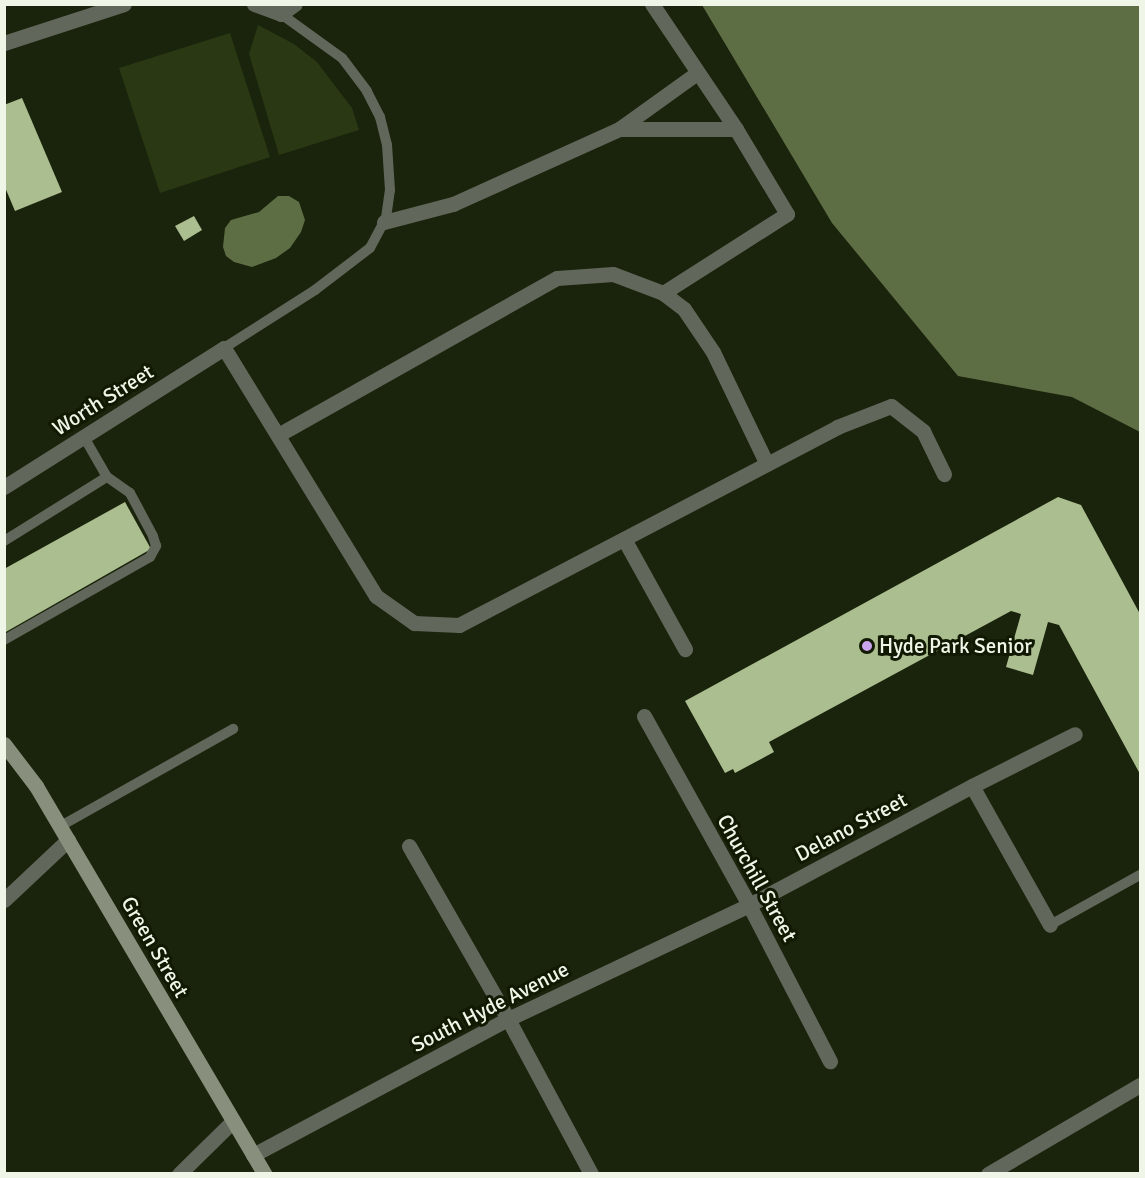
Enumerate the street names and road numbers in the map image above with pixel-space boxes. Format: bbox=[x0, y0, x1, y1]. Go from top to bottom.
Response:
street label: Worth Street bbox=[48, 359, 158, 441]
street label: Delano Street bbox=[791, 787, 911, 867]
street label: Churchill Street bbox=[712, 810, 802, 946]
street label: Green Street bbox=[116, 892, 194, 1002]
street label: South Hyde Avenue bbox=[407, 956, 573, 1058]

